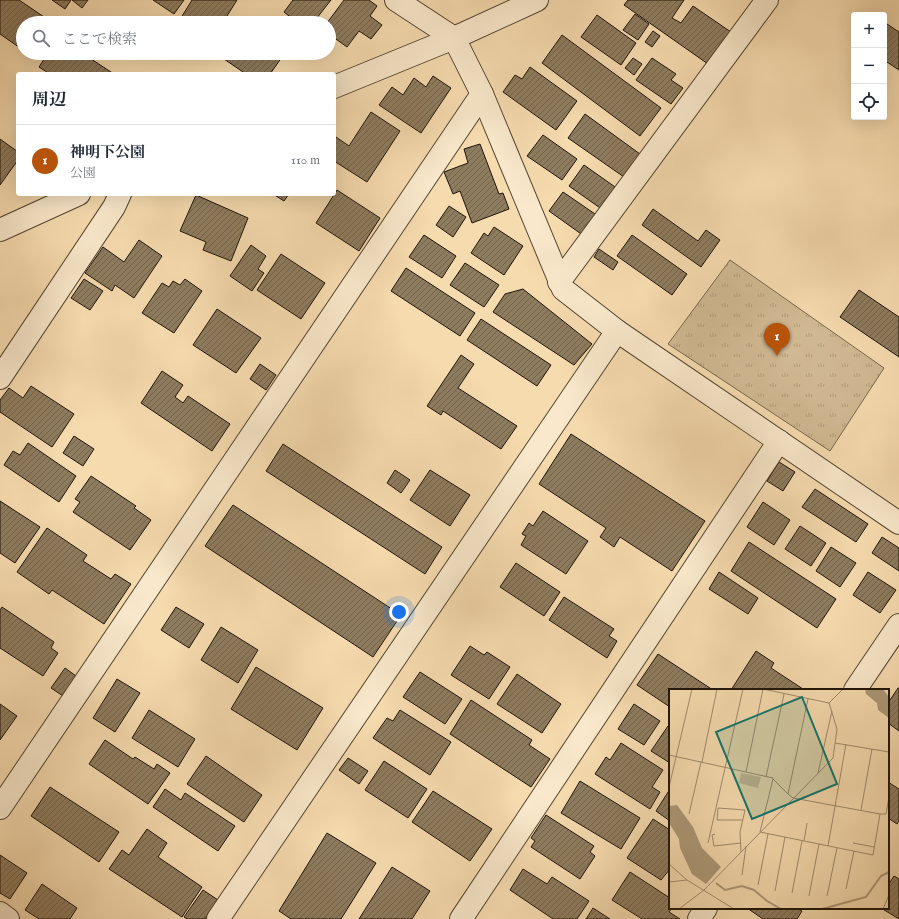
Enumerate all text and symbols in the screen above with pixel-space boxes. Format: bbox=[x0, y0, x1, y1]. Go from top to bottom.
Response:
map controls bbox=[851, 12, 887, 120]
button: + bbox=[851, 12, 887, 48]
search box bbox=[16, 16, 336, 60]
icon: search bbox=[30, 27, 52, 49]
text: ここで検索 bbox=[62, 30, 137, 49]
button: − bbox=[851, 48, 887, 84]
button: locate bbox=[851, 84, 887, 120]
text: 周辺 bbox=[32, 90, 66, 111]
text: 神明下公園 bbox=[70, 143, 145, 162]
text: 1 bbox=[43, 152, 47, 169]
text: 110 m bbox=[291, 152, 320, 169]
text: 公園 bbox=[70, 165, 96, 182]
pin: 1 bbox=[764, 323, 790, 356]
your location bbox=[389, 602, 409, 622]
inset map bbox=[669, 689, 889, 909]

